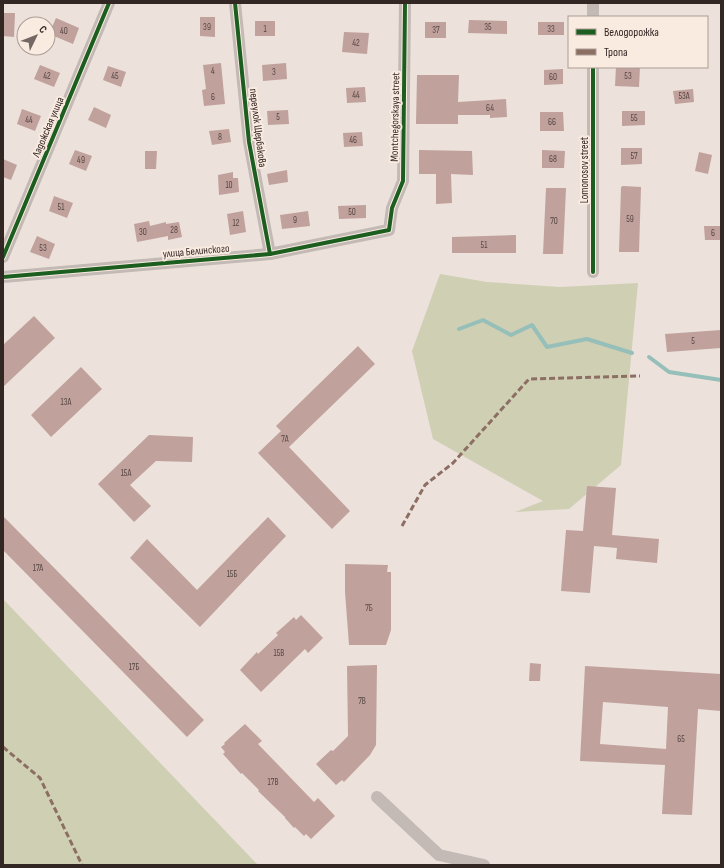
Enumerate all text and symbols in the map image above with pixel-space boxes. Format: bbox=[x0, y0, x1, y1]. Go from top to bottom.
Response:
north arrow bbox=[16, 16, 56, 56]
legend bbox=[568, 16, 708, 68]
house number: 39 bbox=[203, 22, 211, 33]
house number: 35 bbox=[484, 22, 492, 33]
text: С bbox=[36, 23, 50, 36]
house number: 1 bbox=[263, 24, 267, 35]
house number: 33 bbox=[547, 24, 555, 35]
house number: 37 bbox=[432, 25, 440, 36]
text: Велодорожка bbox=[604, 25, 659, 40]
house number: 40 bbox=[60, 26, 68, 37]
house number: 42 bbox=[352, 38, 360, 49]
text: Тропа bbox=[604, 45, 628, 60]
house number: 4 bbox=[211, 66, 215, 77]
house number: 3 bbox=[272, 67, 276, 78]
house number: 42 bbox=[43, 71, 51, 82]
house number: 45 bbox=[111, 71, 119, 82]
house number: 53 bbox=[624, 71, 632, 82]
street label: Montchegorskaya street bbox=[388, 72, 402, 162]
house number: 60 bbox=[549, 72, 557, 83]
street label: переулок Щербакова bbox=[247, 88, 269, 168]
house number: 44 bbox=[352, 90, 360, 101]
house number: 53А bbox=[678, 91, 690, 102]
house number: 6 bbox=[211, 92, 215, 103]
street label: Ладожская улица bbox=[29, 95, 67, 160]
house number: 64 bbox=[486, 103, 494, 114]
house number: 5 bbox=[276, 112, 280, 123]
house number: 55 bbox=[630, 113, 638, 124]
house number: 44 bbox=[25, 115, 33, 126]
house number: 66 bbox=[548, 117, 556, 128]
house number: 8 bbox=[218, 132, 222, 143]
house number: 46 bbox=[349, 135, 357, 146]
street label: Lomonosov street bbox=[578, 136, 591, 203]
house number: 57 bbox=[630, 151, 638, 162]
house number: 68 bbox=[549, 154, 557, 165]
house number: 49 bbox=[77, 155, 85, 166]
house number: 10 bbox=[225, 180, 233, 191]
house number: 51 bbox=[58, 202, 65, 213]
house number: 50 bbox=[348, 207, 356, 218]
house number: 59 bbox=[626, 214, 634, 225]
house number: 9 bbox=[293, 215, 297, 226]
house number: 70 bbox=[550, 216, 558, 227]
house number: 12 bbox=[233, 218, 240, 229]
house number: 28 bbox=[170, 225, 178, 236]
house number: 30 bbox=[139, 227, 147, 238]
house number: 6 bbox=[711, 228, 715, 239]
house number: 51 bbox=[481, 240, 488, 251]
street label: улица Белинского bbox=[162, 242, 230, 260]
house number: 53 bbox=[39, 243, 47, 254]
house number: 5 bbox=[691, 336, 695, 347]
house number: 13А bbox=[61, 397, 72, 408]
house number: 7А bbox=[281, 434, 289, 445]
house number: 15А bbox=[121, 468, 131, 479]
house number: 17А bbox=[33, 563, 43, 574]
house number: 15Б bbox=[227, 569, 237, 580]
house number: 7Б bbox=[365, 603, 373, 614]
house number: 15В bbox=[274, 648, 284, 659]
house number: 17Б bbox=[129, 662, 139, 673]
house number: 7В bbox=[358, 696, 366, 707]
house number: 65 bbox=[677, 734, 685, 745]
house number: 17В bbox=[268, 777, 278, 788]

